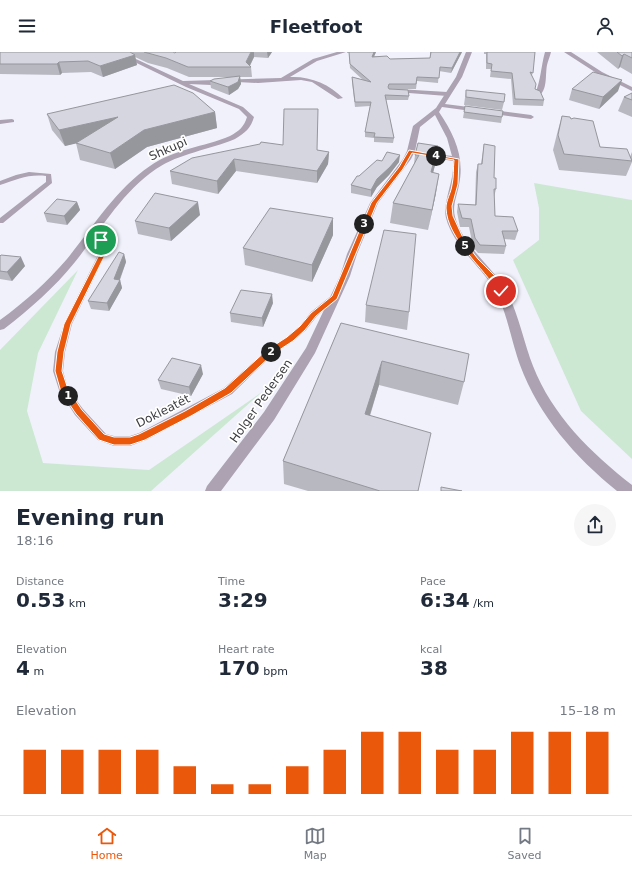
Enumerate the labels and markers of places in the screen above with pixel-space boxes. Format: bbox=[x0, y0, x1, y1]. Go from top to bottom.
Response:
pin: 4 bbox=[426, 146, 446, 166]
pin: 3 bbox=[354, 214, 374, 234]
pin bbox=[84, 223, 118, 257]
pin: 5 bbox=[455, 236, 475, 256]
pin bbox=[484, 274, 518, 308]
pin: 2 bbox=[261, 342, 281, 362]
pin: 1 bbox=[58, 386, 78, 406]

